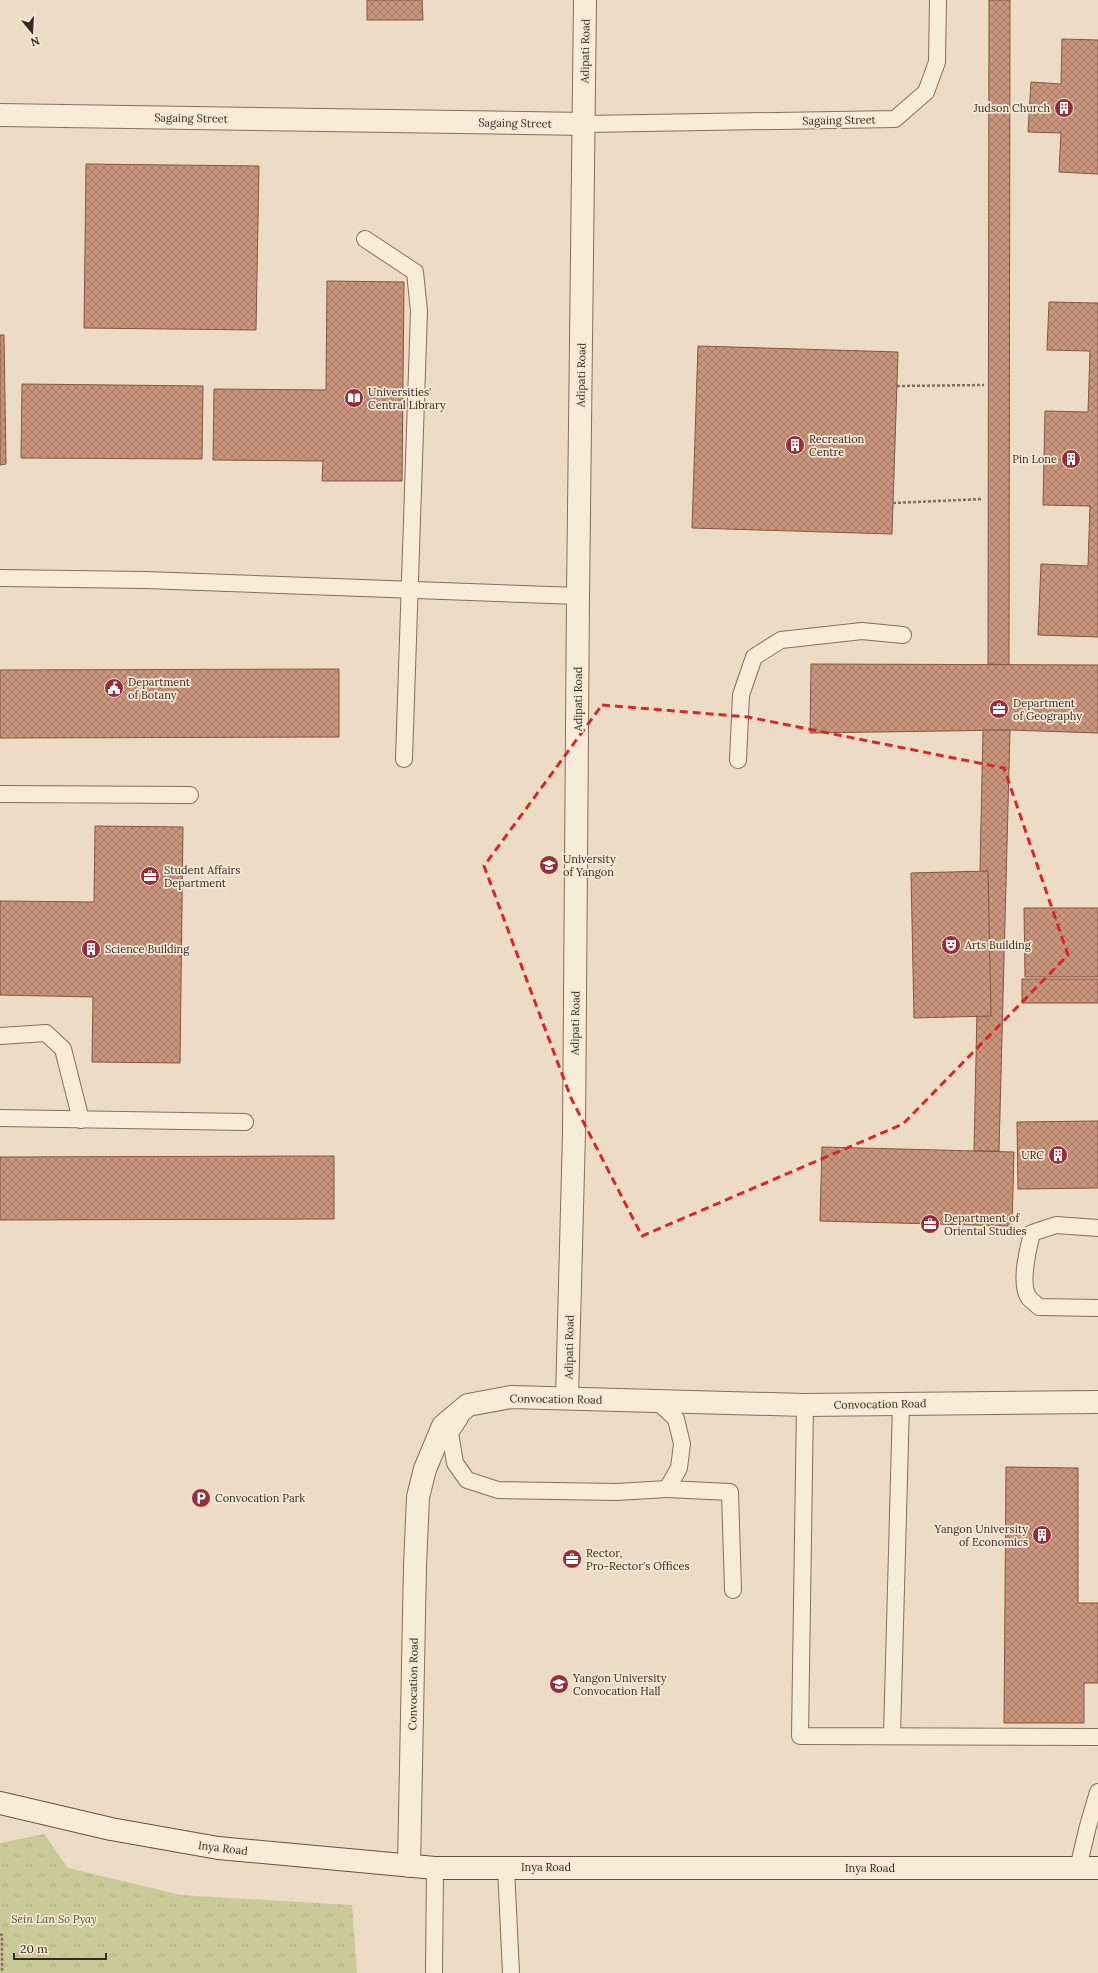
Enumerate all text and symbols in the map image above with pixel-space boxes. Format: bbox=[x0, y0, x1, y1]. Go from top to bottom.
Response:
north arrow bbox=[12, 12, 52, 52]
street label: Adipati Road bbox=[577, 18, 593, 84]
text: N bbox=[28, 34, 41, 50]
building icon: Judson Church bbox=[1053, 97, 1075, 119]
place label: Judson Church bbox=[973, 101, 1050, 115]
street label: Sagaing Street bbox=[154, 110, 229, 126]
street label: Sagaing Street bbox=[802, 112, 877, 128]
street label: Sagaing Street bbox=[478, 115, 553, 131]
street label: Adipati Road bbox=[573, 342, 589, 408]
place label: Universities' Central Library bbox=[368, 385, 446, 412]
library icon: Universities' Central Library bbox=[343, 387, 365, 409]
place label: Recreation Centre bbox=[809, 432, 865, 459]
building icon: Recreation Centre bbox=[784, 434, 806, 456]
building icon: Pin Lone bbox=[1060, 448, 1082, 470]
place label: Pin Lone bbox=[1012, 452, 1057, 466]
street label: Adipati Road bbox=[571, 666, 585, 732]
place label: Department of Botany bbox=[128, 675, 191, 702]
public building icon: Department of Botany bbox=[103, 677, 125, 699]
place label: Department of Geography bbox=[1013, 696, 1082, 723]
office icon: Department of Geography bbox=[988, 698, 1010, 720]
place label: University of Yangon bbox=[563, 852, 616, 879]
school or university icon: University of Yangon bbox=[538, 854, 560, 876]
place label: Student Affairs Department bbox=[164, 863, 240, 890]
office icon: Student Affairs Department bbox=[139, 865, 161, 887]
theatre icon: Arts Building bbox=[940, 934, 962, 956]
building icon: Science Building bbox=[80, 938, 102, 960]
place label: Arts Building bbox=[964, 938, 1032, 952]
place label: Science Building bbox=[105, 942, 190, 956]
street label: Adipati Road bbox=[567, 990, 583, 1056]
building icon: URC bbox=[1047, 1144, 1069, 1166]
place label: URC bbox=[1021, 1148, 1044, 1162]
place label: Department of Oriental Studies bbox=[944, 1211, 1027, 1238]
office icon: Department of Oriental Studies bbox=[919, 1213, 941, 1235]
street label: Adipati Road bbox=[561, 1314, 577, 1380]
street label: Convocation Road bbox=[509, 1391, 603, 1407]
street label: Convocation Road bbox=[833, 1396, 927, 1412]
parking icon: Convocation Park bbox=[190, 1487, 212, 1509]
place label: Convocation Park bbox=[215, 1491, 305, 1505]
place label: Yangon University of Economics bbox=[933, 1522, 1028, 1549]
building icon: Yangon University of Economics bbox=[1031, 1524, 1053, 1546]
place label: Rector, Pro-Rector's Offices bbox=[586, 1546, 690, 1573]
office icon: Rector, Pro-Rector's Offices bbox=[561, 1548, 583, 1570]
street label: Convocation Road bbox=[405, 1637, 421, 1731]
place label: Yangon University Convocation Hall bbox=[572, 1671, 667, 1698]
school or university icon: Yangon University Convocation Hall bbox=[548, 1673, 570, 1695]
street label: Inya Road bbox=[197, 1838, 249, 1858]
street label: Inya Road bbox=[521, 1860, 571, 1874]
street label: Inya Road bbox=[845, 1861, 895, 1875]
park label: Sein Lan So Pyay bbox=[11, 1912, 97, 1926]
scale bar bbox=[14, 1935, 106, 1961]
text: 20 m bbox=[20, 1941, 48, 1956]

